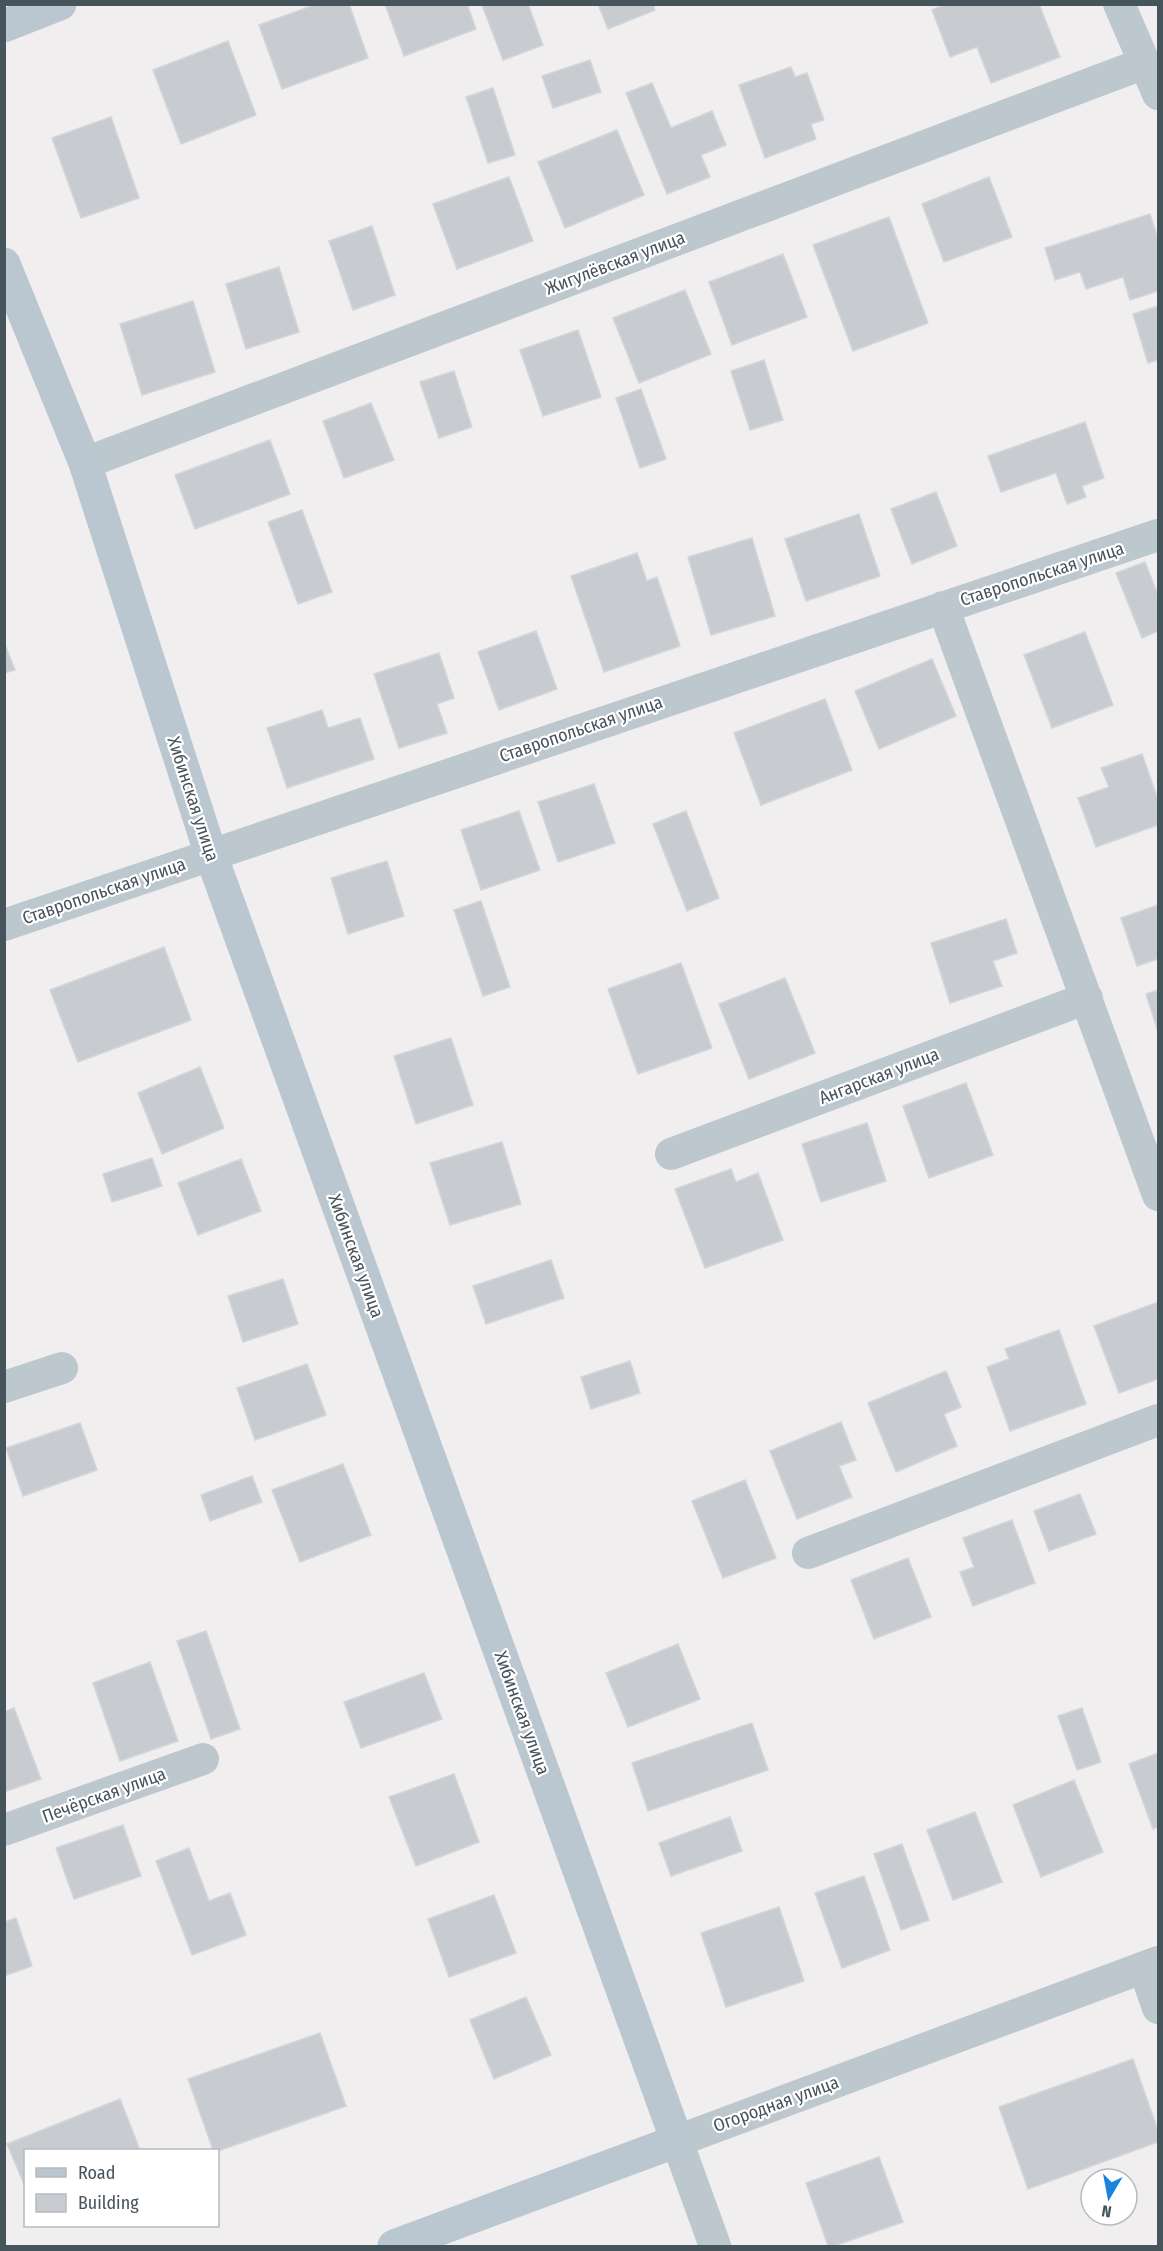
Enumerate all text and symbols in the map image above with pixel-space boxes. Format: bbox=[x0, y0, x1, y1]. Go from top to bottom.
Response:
street label: Жигулёвская улица bbox=[542, 226, 688, 300]
street label: Ставропольская улица bbox=[957, 537, 1127, 611]
street label: Ставропольская улица bbox=[496, 691, 666, 767]
street label: Хибинская улица bbox=[162, 734, 224, 864]
street label: Ставропольская улица bbox=[19, 853, 189, 929]
street label: Ангарская улица bbox=[816, 1043, 942, 1109]
street label: Хибинская улица bbox=[323, 1191, 389, 1321]
street label: Хибинская улица bbox=[489, 1648, 555, 1778]
street label: Печёрская улица bbox=[39, 1762, 169, 1828]
street label: Огородная улица bbox=[710, 2071, 842, 2137]
legend bbox=[24, 2149, 219, 2227]
text: Road bbox=[78, 2162, 115, 2184]
north arrow bbox=[1079, 2167, 1139, 2227]
text: Building bbox=[78, 2192, 139, 2214]
text: N bbox=[1100, 2201, 1113, 2221]

